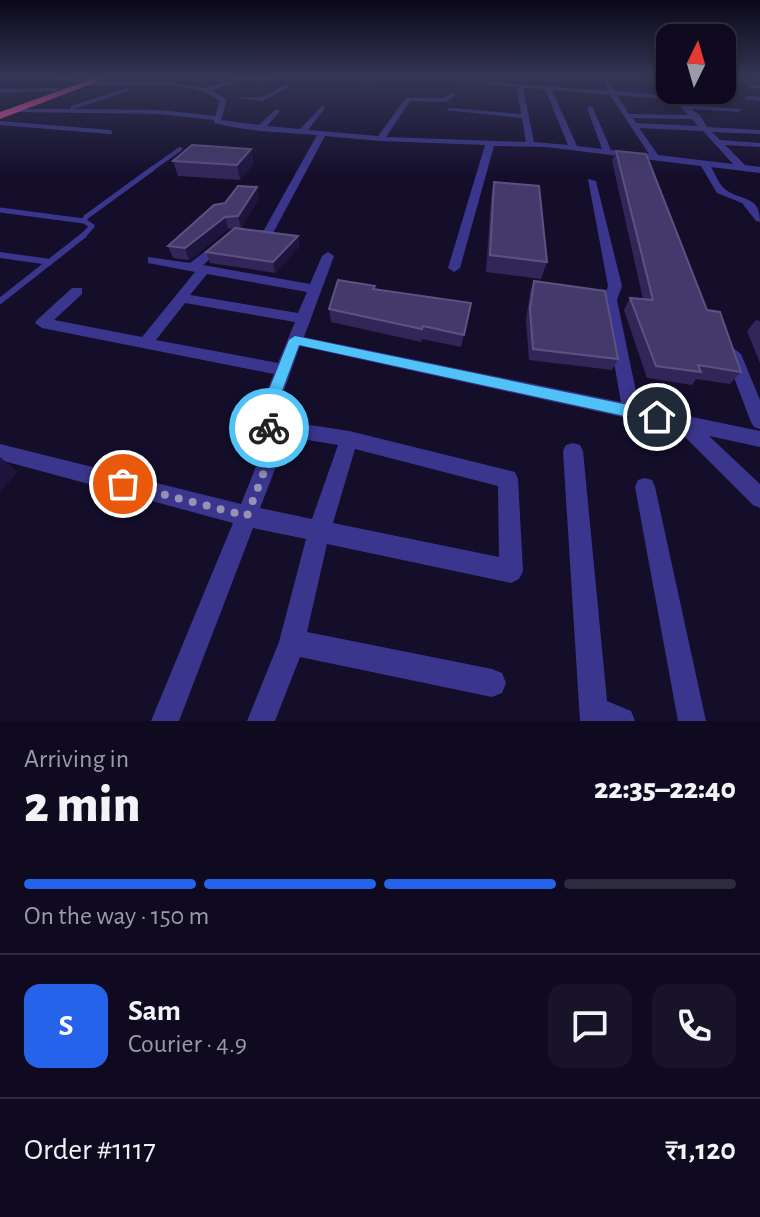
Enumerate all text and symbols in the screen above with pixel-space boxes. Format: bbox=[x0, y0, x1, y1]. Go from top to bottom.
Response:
north arrow bbox=[656, 24, 736, 104]
map controls bbox=[656, 24, 736, 104]
pin bbox=[623, 383, 691, 451]
courier bbox=[229, 388, 309, 468]
icon: home bbox=[635, 395, 679, 439]
icon: bike bbox=[247, 406, 291, 450]
pin bbox=[89, 450, 157, 518]
icon: bag bbox=[101, 462, 145, 506]
text: Arriving in bbox=[24, 746, 129, 772]
text: 22:35–22:40 bbox=[594, 774, 736, 804]
text: 2 min bbox=[24, 779, 140, 831]
text: On the way · 150 m bbox=[24, 903, 209, 929]
button: chat bbox=[548, 984, 632, 1068]
button: phone bbox=[652, 984, 736, 1068]
text: Sam bbox=[128, 996, 181, 1026]
text: S bbox=[59, 1011, 73, 1041]
text: Courier · 4.9 bbox=[128, 1031, 247, 1057]
text: Order #1117 bbox=[24, 1135, 156, 1165]
text: ₹1,120 bbox=[665, 1135, 736, 1165]

